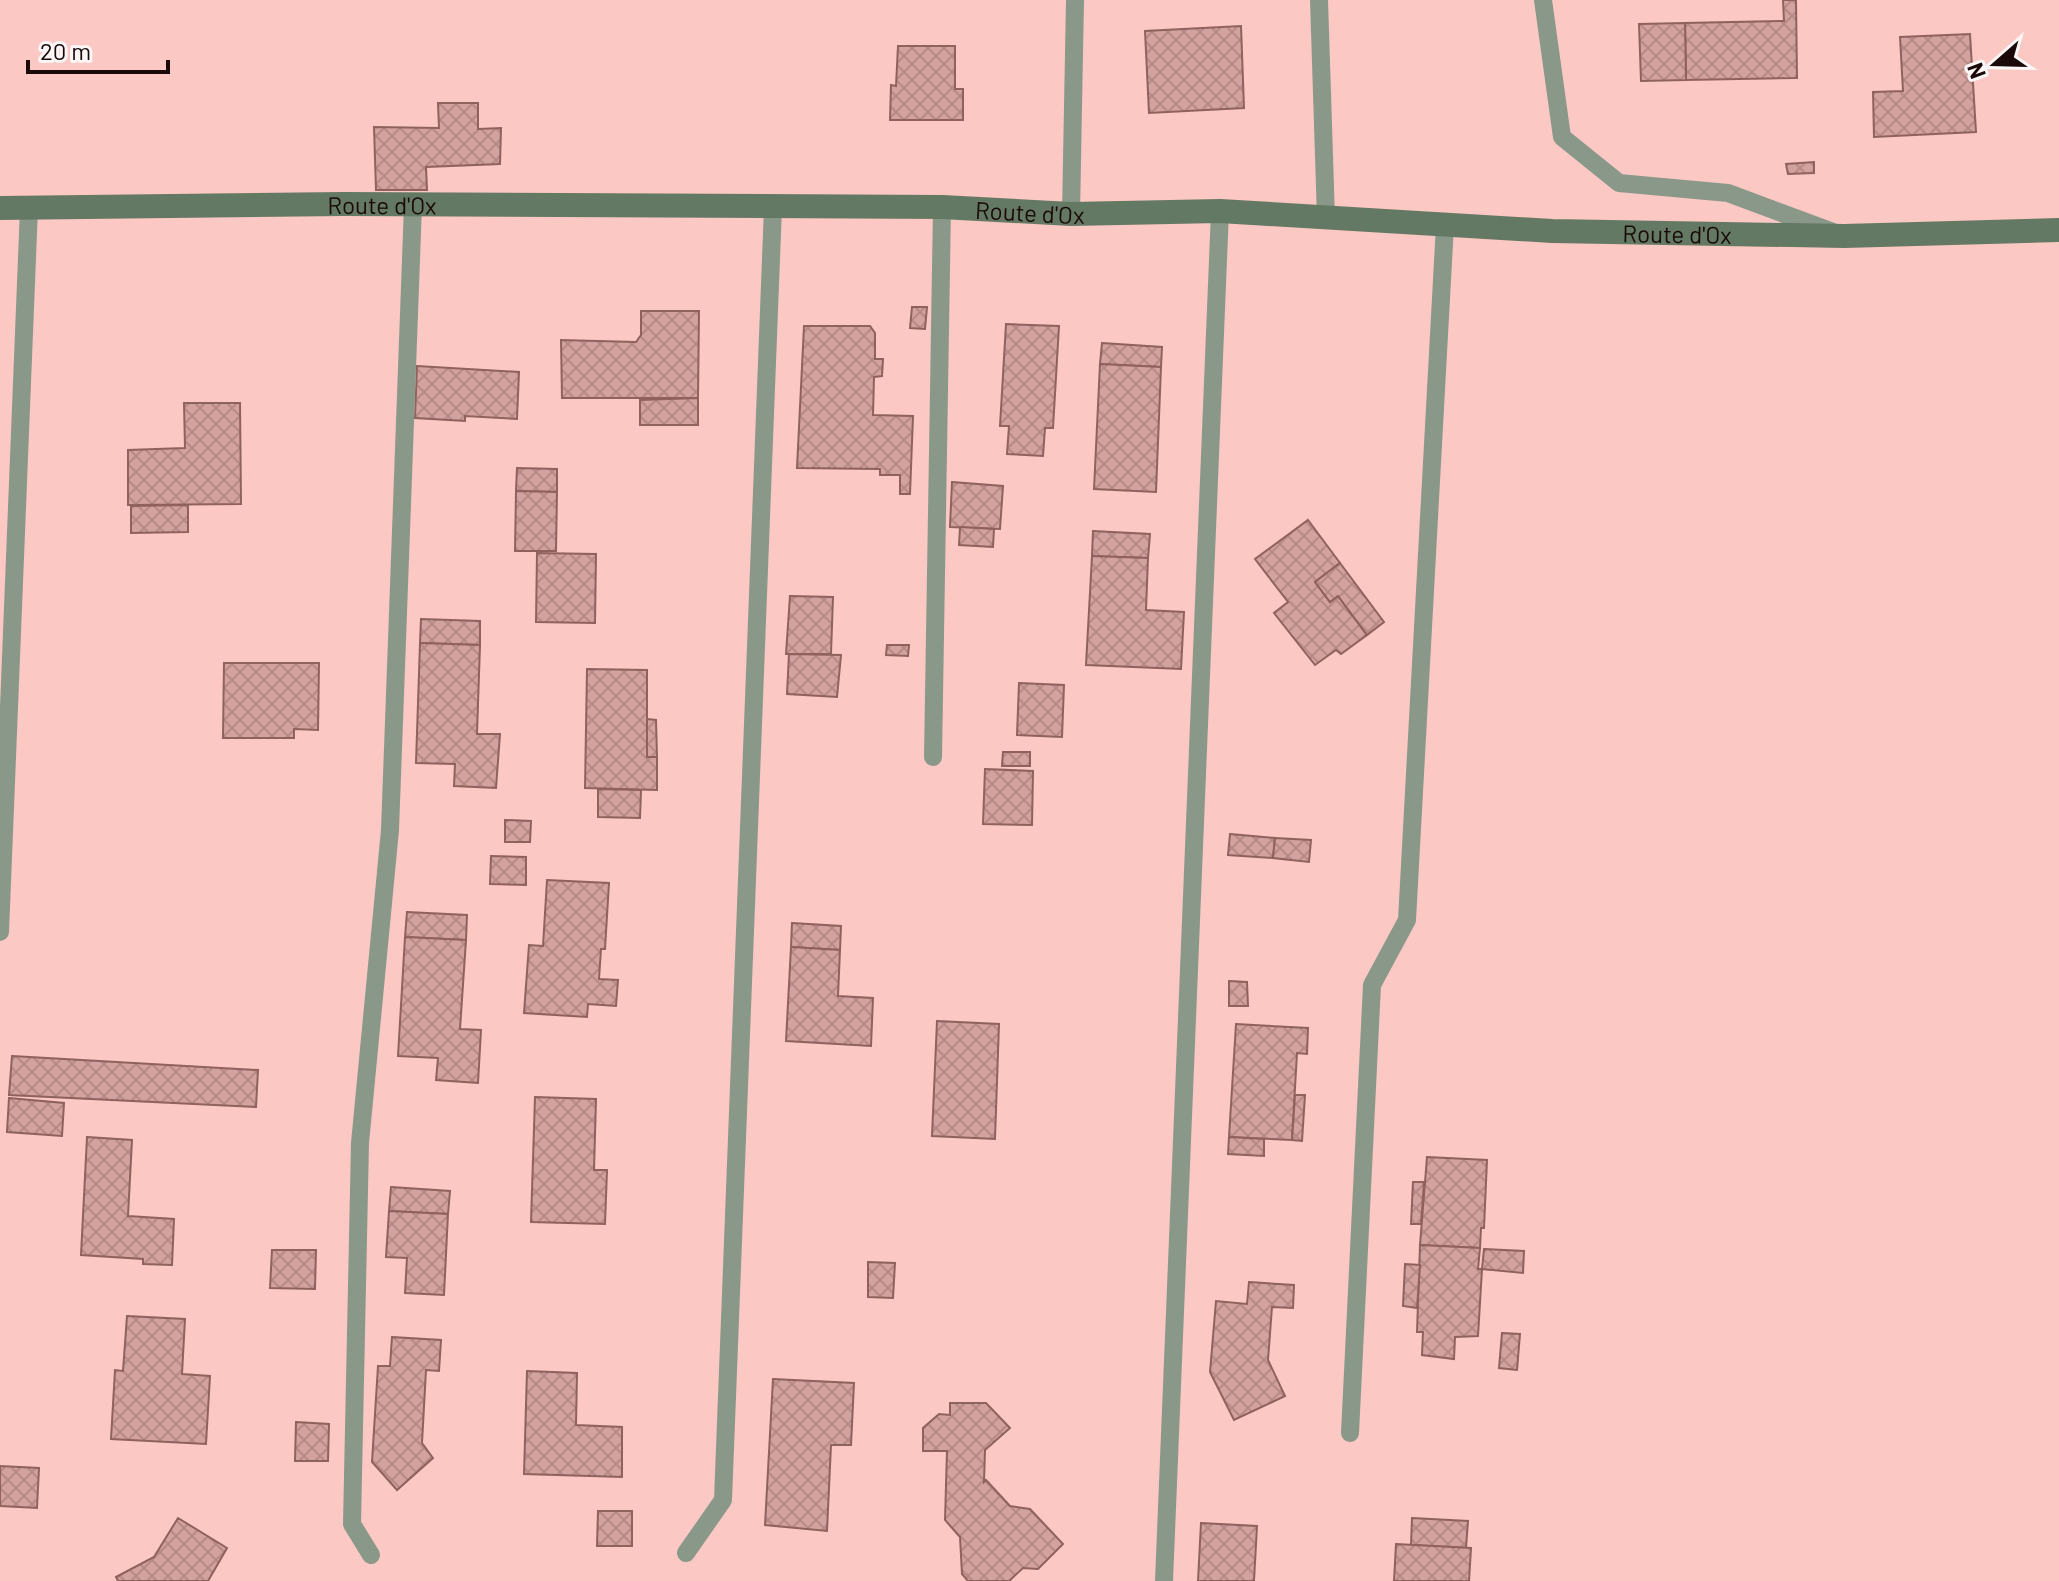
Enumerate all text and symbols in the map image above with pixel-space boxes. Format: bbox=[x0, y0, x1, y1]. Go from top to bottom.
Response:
scale bar bbox=[28, 24, 168, 74]
north arrow bbox=[1955, 24, 2035, 104]
text: 20 m bbox=[40, 36, 91, 65]
text: N bbox=[1961, 60, 1990, 83]
street label: Route d'Ox bbox=[327, 189, 437, 219]
street label: Route d'Ox bbox=[975, 194, 1085, 229]
street label: Route d'Ox bbox=[1622, 218, 1732, 249]

